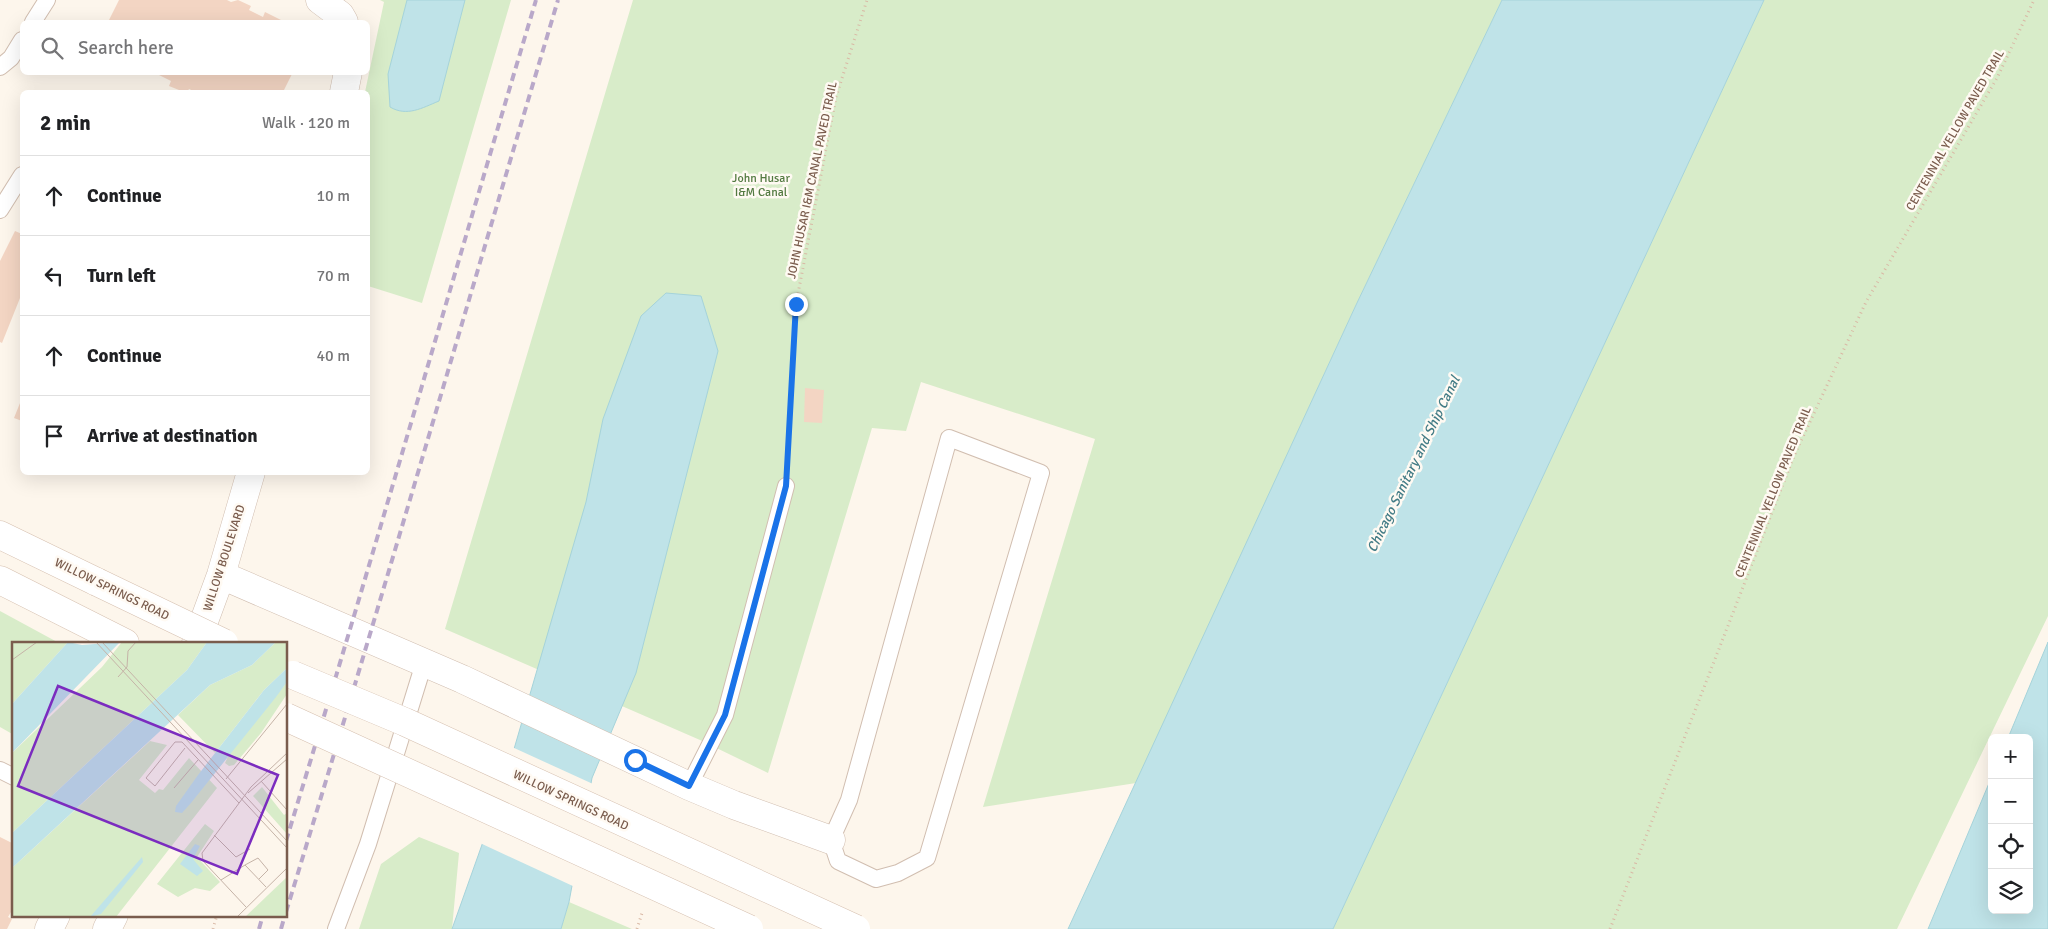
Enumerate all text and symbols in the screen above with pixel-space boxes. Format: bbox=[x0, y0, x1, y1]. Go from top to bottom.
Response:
search box bbox=[20, 20, 370, 75]
icon: search bbox=[38, 34, 66, 62]
text: Search here bbox=[78, 36, 174, 60]
street label: CENTENNIAL YELLOW PAVED TRAIL bbox=[1903, 47, 2008, 213]
street label: JOHN HUSAR I&M CANAL PAVED TRAIL bbox=[784, 80, 841, 280]
text: 2 min bbox=[40, 110, 91, 136]
text: Walk · 120 m bbox=[262, 113, 350, 133]
park label: John Husar I&M Canal bbox=[732, 171, 790, 200]
icon: ahead bbox=[40, 182, 68, 210]
text: Continue bbox=[87, 184, 162, 208]
text: 10 m bbox=[316, 186, 350, 206]
icon: left bbox=[40, 262, 68, 290]
text: Turn left bbox=[87, 264, 156, 288]
text: 70 m bbox=[316, 266, 350, 286]
route end bbox=[785, 293, 808, 316]
icon: ahead bbox=[40, 342, 68, 370]
text: Continue bbox=[87, 344, 162, 368]
text: 40 m bbox=[316, 346, 350, 366]
water label: Chicago Sanitary and Ship Canal bbox=[1363, 373, 1464, 555]
street label: CENTENNIAL YELLOW PAVED TRAIL bbox=[1732, 404, 1815, 580]
icon: arrive bbox=[40, 422, 68, 450]
text: Arrive at destination bbox=[87, 424, 258, 448]
street label: WILLOW BOULEVARD bbox=[200, 503, 249, 613]
street label: WILLOW SPRINGS ROAD bbox=[52, 555, 172, 624]
inset map bbox=[12, 642, 288, 916]
map controls bbox=[1988, 734, 2033, 914]
button: + bbox=[1988, 734, 2033, 779]
route start bbox=[624, 749, 647, 772]
street label: WILLOW SPRINGS ROAD bbox=[511, 767, 631, 834]
button: − bbox=[1988, 779, 2033, 824]
button: locate bbox=[1988, 824, 2033, 869]
button: layers bbox=[1988, 869, 2033, 914]

